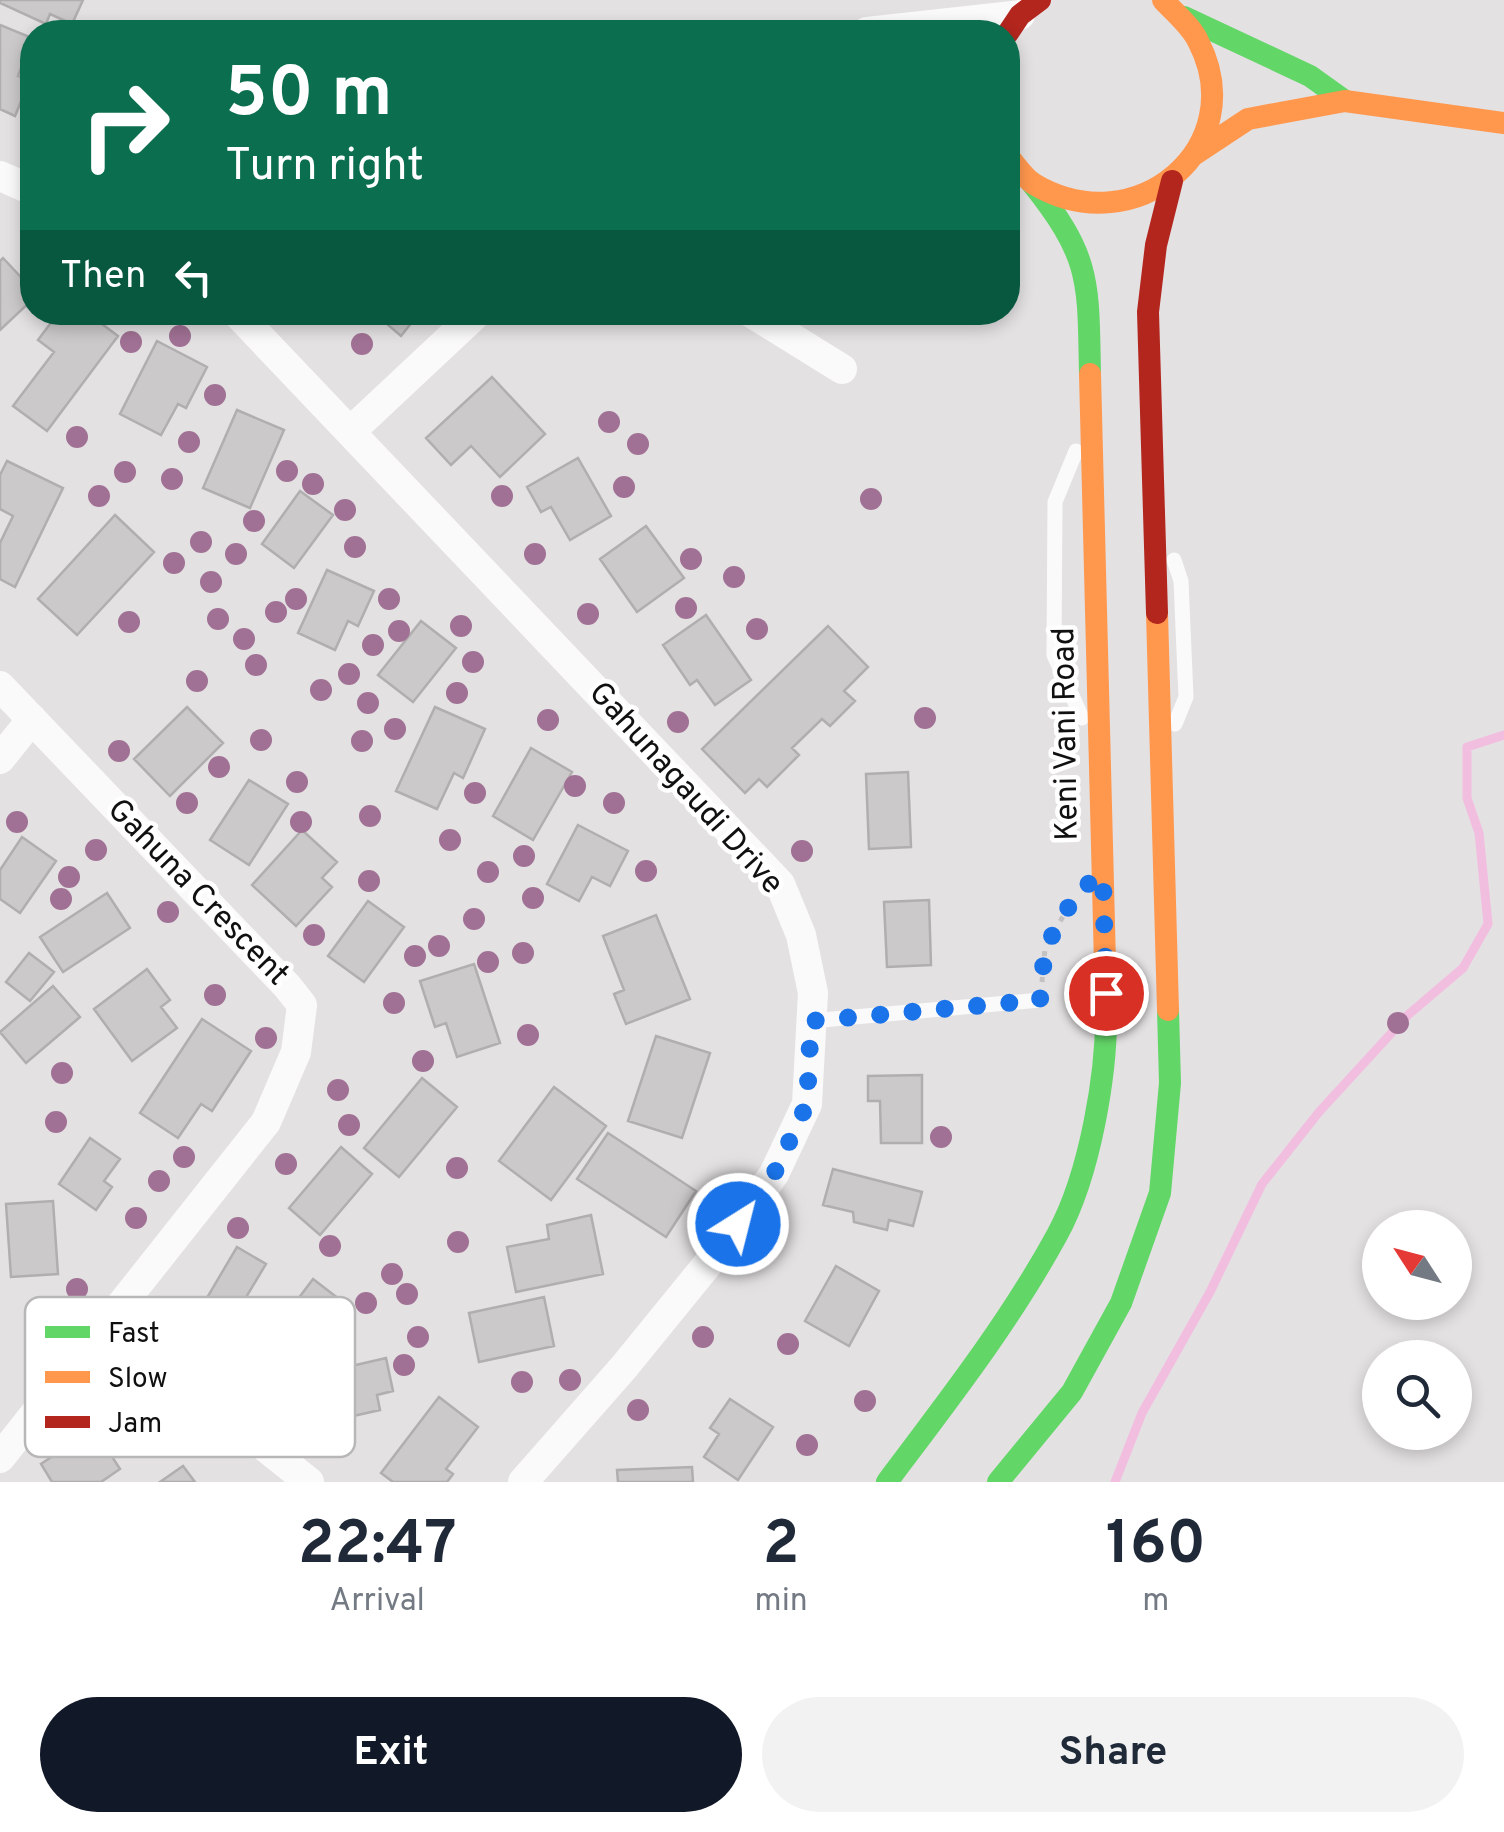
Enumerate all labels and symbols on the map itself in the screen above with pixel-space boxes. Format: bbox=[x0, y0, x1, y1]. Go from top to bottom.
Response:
street label: Keni Vani Road bbox=[1045, 627, 1089, 841]
street label: Gahunagaudi Drive bbox=[579, 674, 791, 904]
street label: Gahuna Crescent bbox=[98, 791, 296, 995]
pin bbox=[1064, 951, 1149, 1036]
position arrow bbox=[686, 1172, 790, 1276]
north arrow bbox=[1362, 1210, 1472, 1320]
legend bbox=[25, 1297, 355, 1457]
text: Fast bbox=[108, 1317, 160, 1353]
text: Slow bbox=[108, 1362, 167, 1398]
text: Jam bbox=[108, 1407, 162, 1443]

